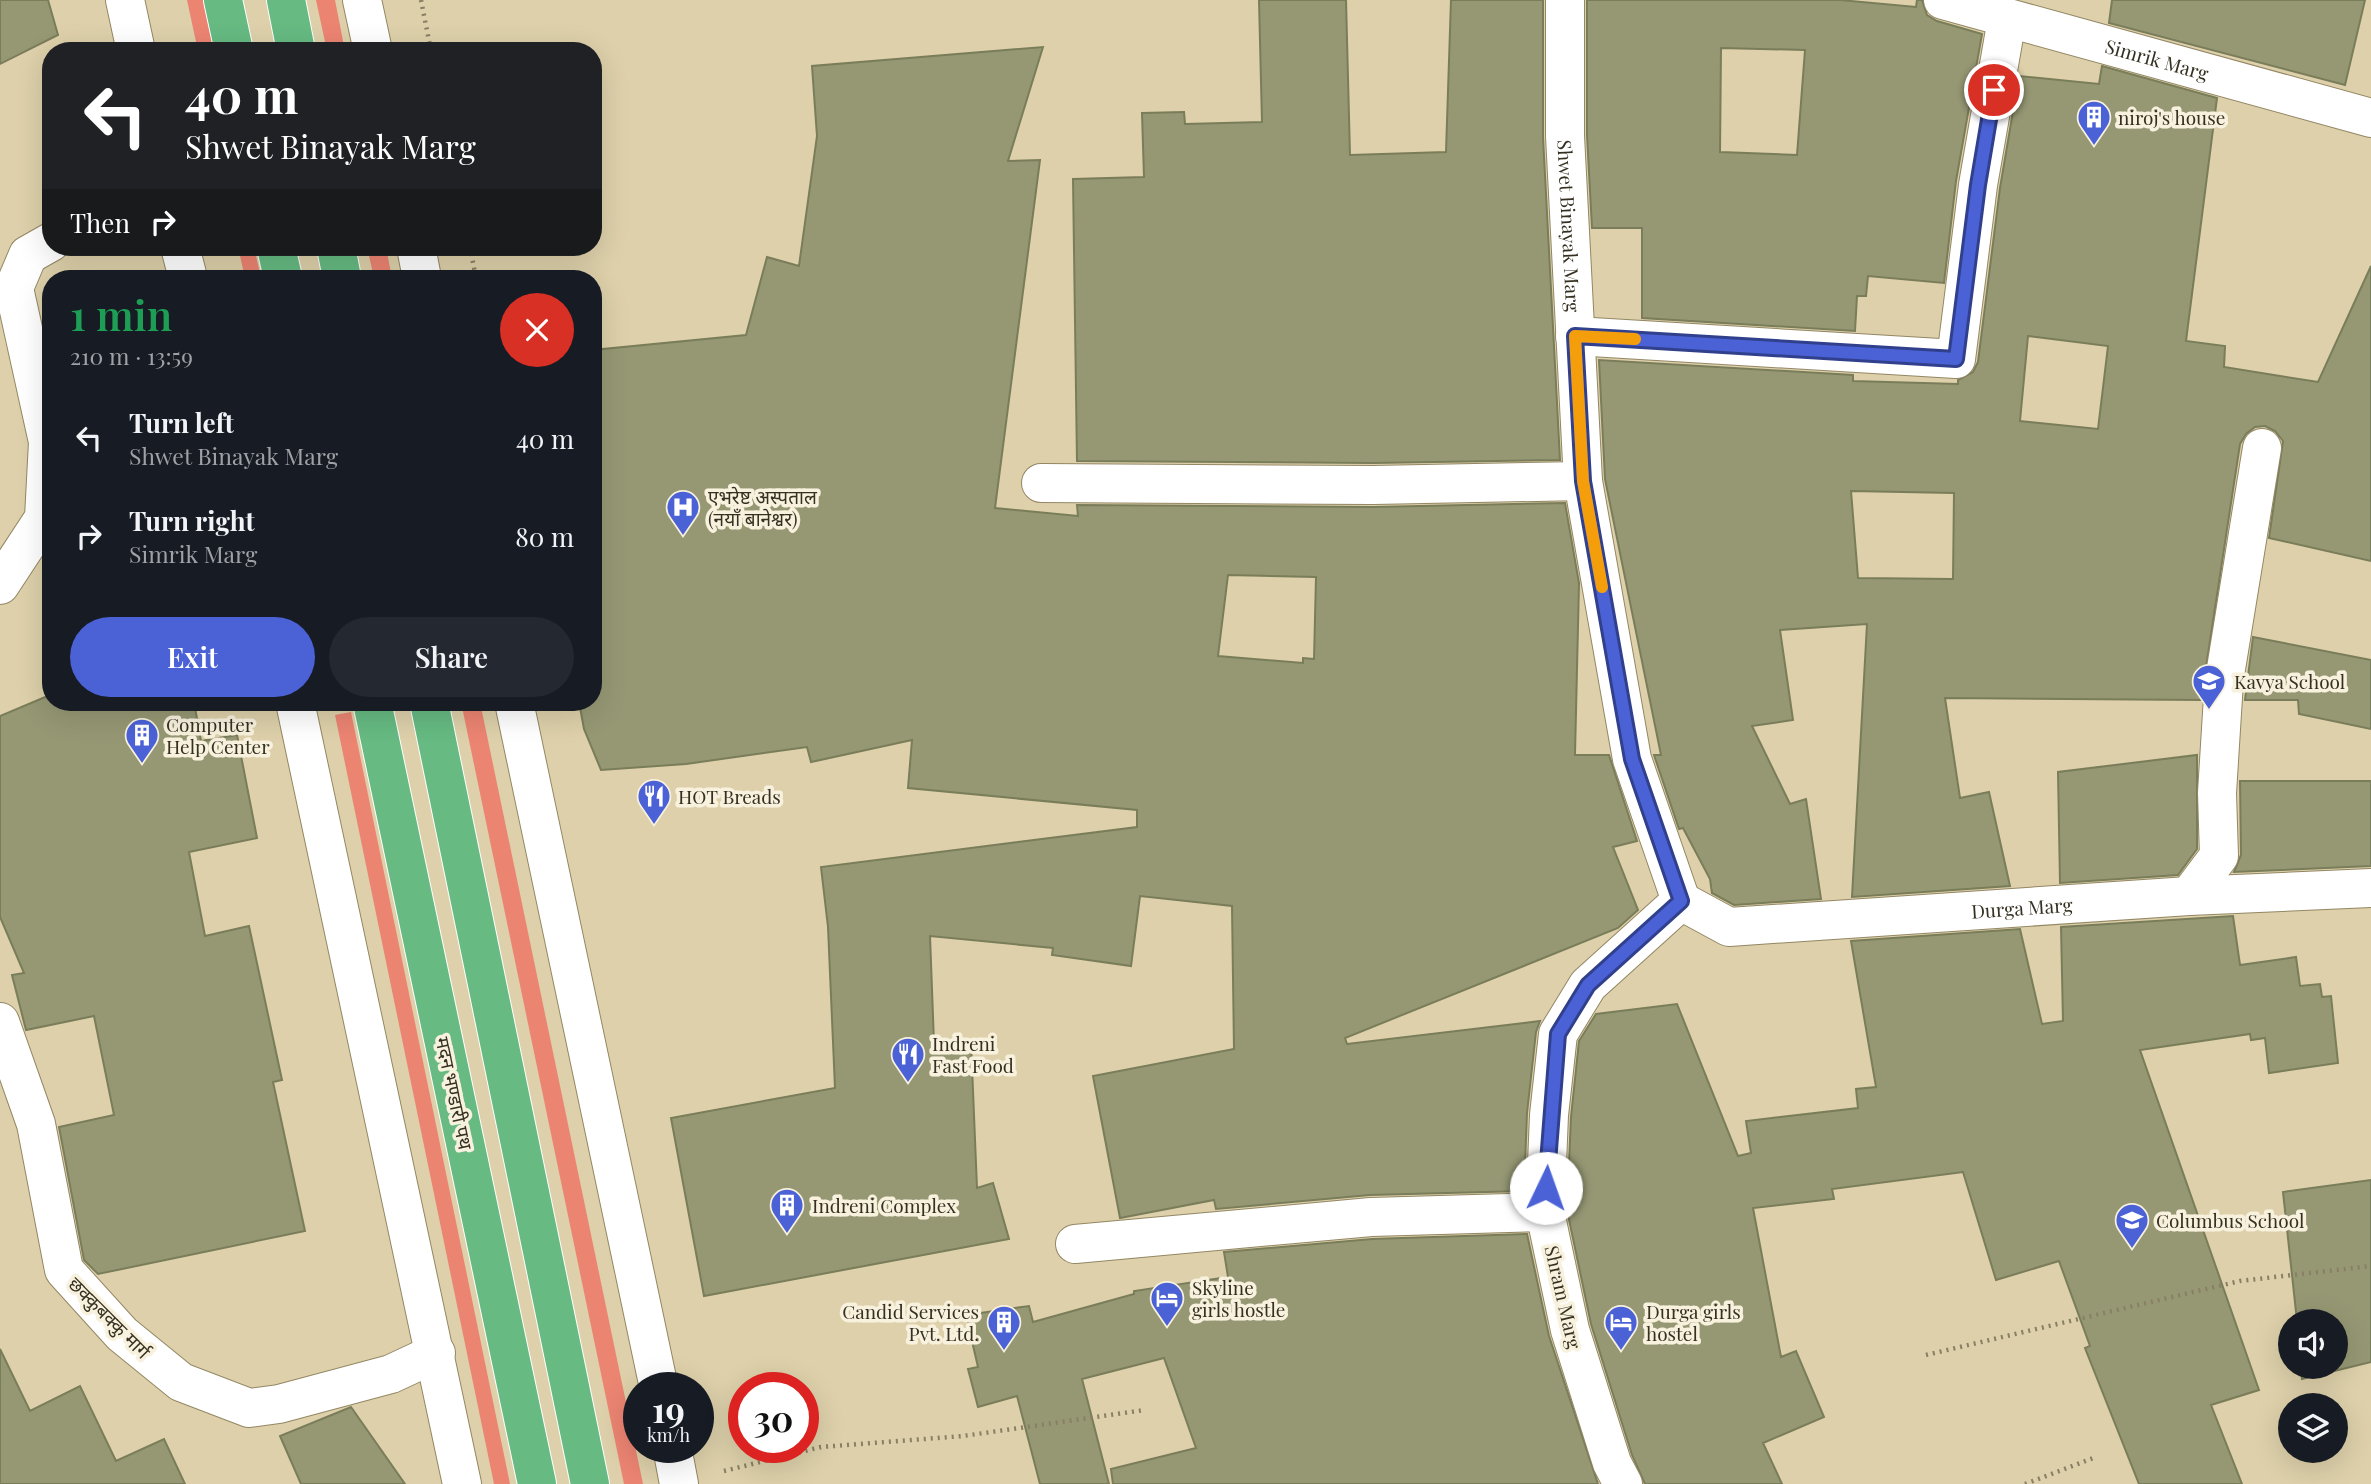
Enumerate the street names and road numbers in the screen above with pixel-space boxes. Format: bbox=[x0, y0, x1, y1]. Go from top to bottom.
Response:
street label: Simrik Marg bbox=[2102, 32, 2212, 86]
street label: Shwet Binayak Marg bbox=[1552, 139, 1587, 313]
street label: Durga Marg bbox=[1970, 891, 2073, 924]
street label: मदन भण्डारी पथ bbox=[430, 1034, 480, 1153]
street label: Shram Marg bbox=[1539, 1243, 1589, 1351]
street label: छक्कुबक्कु मार्ग bbox=[63, 1270, 157, 1365]

